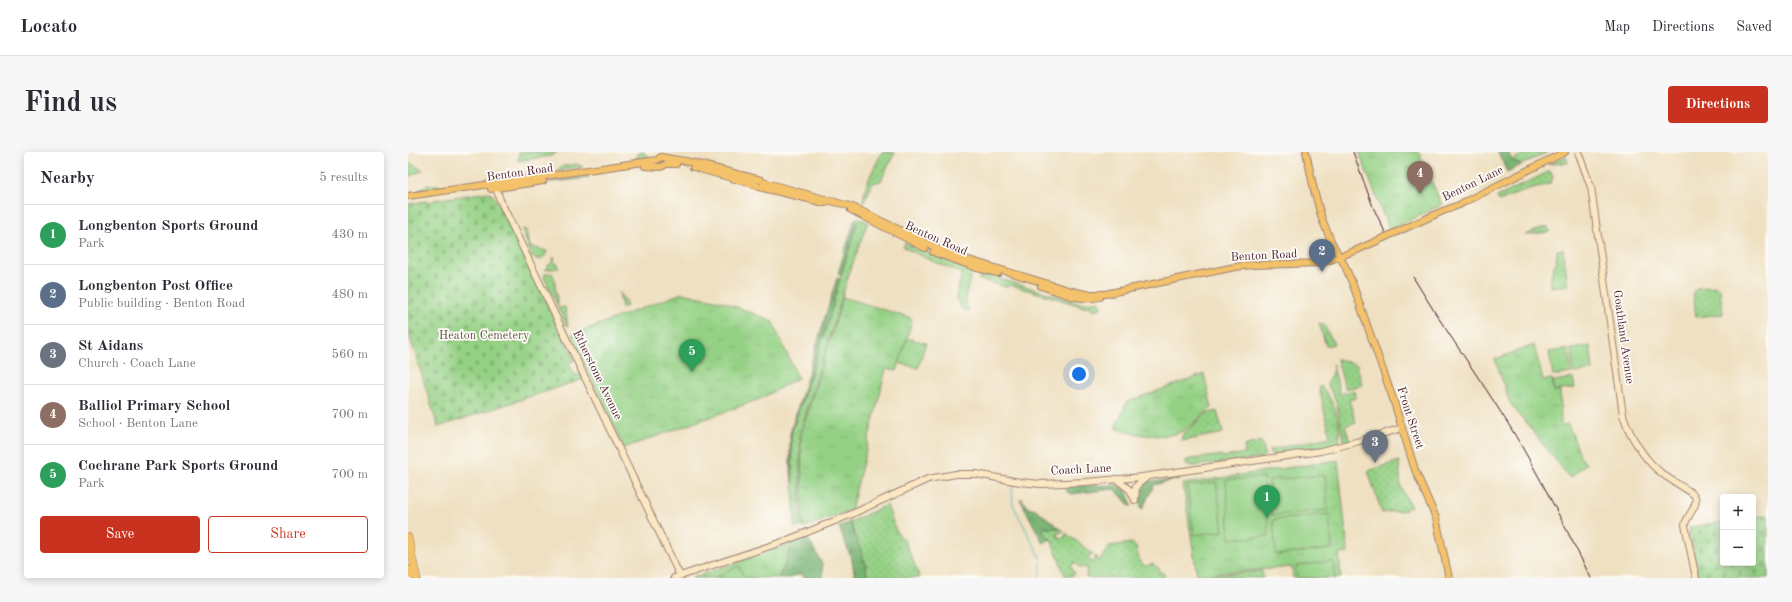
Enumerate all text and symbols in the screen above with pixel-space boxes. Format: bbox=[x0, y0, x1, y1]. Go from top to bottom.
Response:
text: Locato bbox=[20, 18, 77, 37]
text: Map bbox=[1604, 20, 1630, 34]
text: Directions bbox=[1652, 20, 1714, 34]
text: Saved bbox=[1736, 20, 1772, 34]
button: Directions bbox=[1668, 86, 1768, 123]
text: Find us bbox=[24, 90, 117, 118]
pin: 4 bbox=[1407, 161, 1433, 194]
street label: Benton Road bbox=[486, 162, 554, 184]
street label: Benton Lane bbox=[1441, 164, 1506, 204]
text: Nearby bbox=[40, 170, 95, 187]
text: 5 results bbox=[319, 171, 368, 184]
text: Longbenton Sports Ground bbox=[78, 219, 258, 234]
street label: Benton Road bbox=[903, 220, 969, 258]
text: 1 bbox=[49, 228, 57, 241]
text: 430 m bbox=[331, 228, 368, 241]
text: Park bbox=[78, 237, 105, 250]
pin: 2 bbox=[1309, 239, 1335, 272]
street label: Benton Road bbox=[1230, 248, 1298, 264]
text: Longbenton Post Office bbox=[78, 279, 233, 294]
text: 2 bbox=[49, 288, 57, 301]
text: 480 m bbox=[331, 288, 368, 301]
street label: Goathland Avenue bbox=[1610, 289, 1636, 385]
text: Public building · Benton Road bbox=[78, 297, 245, 310]
street label: Etherstone Avenue bbox=[570, 328, 624, 422]
park label: Heaton Cemetery bbox=[439, 330, 530, 342]
text: St Aidans bbox=[78, 339, 143, 354]
pin: 5 bbox=[679, 339, 705, 372]
text: 3 bbox=[49, 348, 57, 361]
text: 560 m bbox=[331, 348, 368, 361]
text: Church · Coach Lane bbox=[78, 357, 196, 370]
your location bbox=[1069, 364, 1089, 384]
street label: Front Street bbox=[1394, 385, 1426, 451]
text: Balliol Primary School bbox=[78, 399, 230, 414]
text: 4 bbox=[49, 408, 57, 421]
text: 700 m bbox=[331, 408, 368, 421]
text: School · Benton Lane bbox=[78, 417, 198, 430]
pin: 3 bbox=[1362, 430, 1388, 463]
text: Cochrane Park Sports Ground bbox=[78, 459, 278, 474]
street label: Coach Lane bbox=[1050, 462, 1112, 478]
text: 5 bbox=[49, 468, 57, 481]
text: 700 m bbox=[331, 468, 368, 481]
text: Park bbox=[78, 477, 105, 490]
pin: 1 bbox=[1254, 485, 1280, 518]
map controls bbox=[1720, 494, 1756, 566]
button: + bbox=[1720, 494, 1756, 530]
button: Save bbox=[40, 516, 200, 553]
button: Share bbox=[208, 516, 368, 553]
button: − bbox=[1720, 530, 1756, 566]

